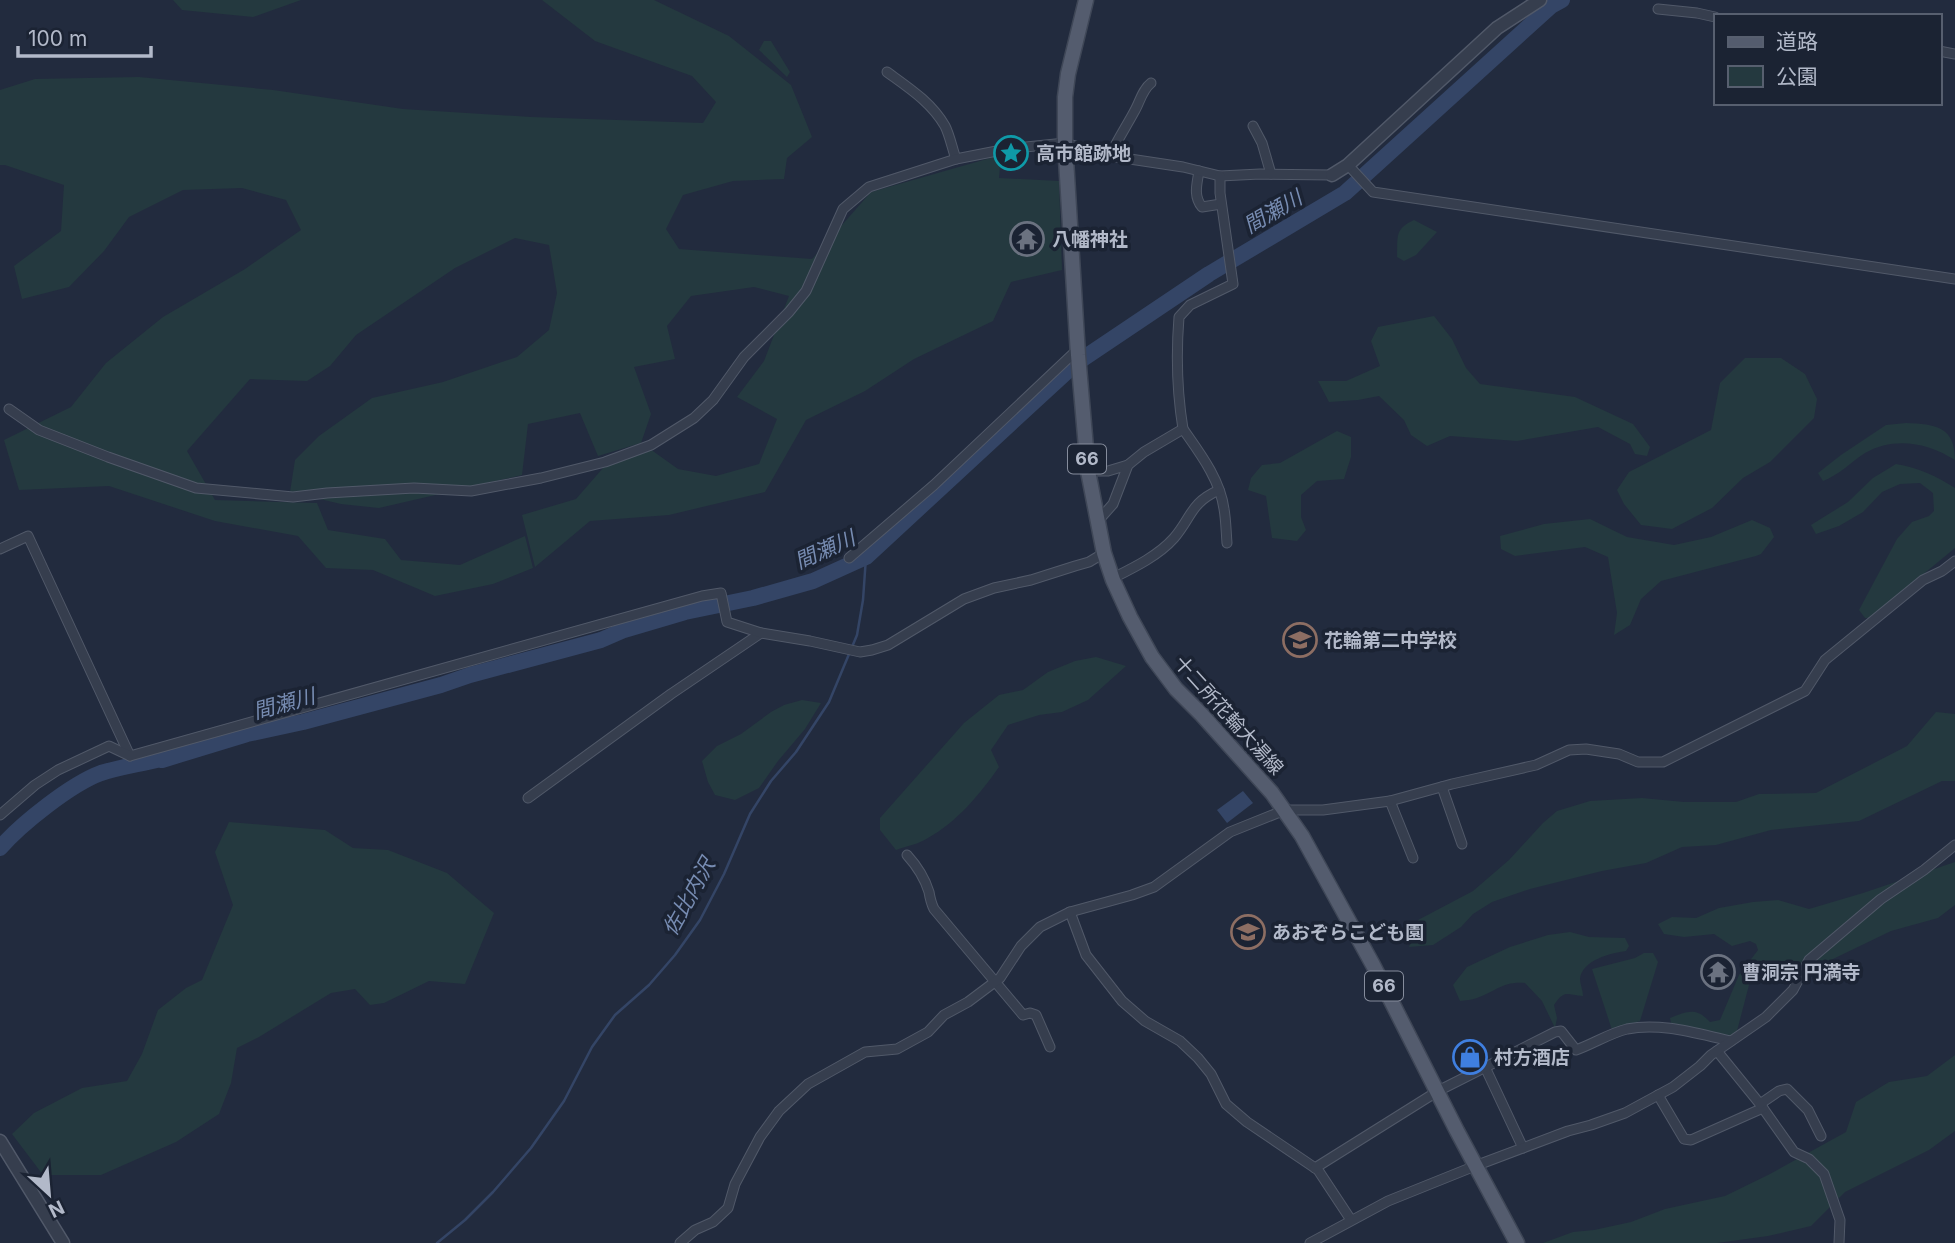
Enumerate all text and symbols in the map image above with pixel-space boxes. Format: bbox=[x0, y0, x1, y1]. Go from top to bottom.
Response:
scale bar bbox=[18, 14, 150, 58]
legend bbox=[1714, 14, 1941, 105]
text: 100 m bbox=[28, 26, 87, 51]
text: 道路 bbox=[1776, 29, 1818, 54]
text: 公園 bbox=[1776, 64, 1818, 89]
place icon: 高市館跡地 bbox=[992, 134, 1030, 172]
place label: 高市館跡地 bbox=[1036, 142, 1131, 165]
water label: 間瀬川 bbox=[1239, 184, 1308, 238]
temple icon: 八幡神社 bbox=[1008, 220, 1046, 258]
place label: 八幡神社 bbox=[1052, 228, 1128, 251]
road number: 66 bbox=[1068, 444, 1106, 474]
water label: 間瀬川 bbox=[791, 524, 860, 574]
school or university icon: 花輪第二中学校 bbox=[1281, 621, 1319, 659]
place label: 花輪第二中学校 bbox=[1324, 629, 1457, 652]
street label: 十二所花輪大湯線 bbox=[1169, 651, 1288, 780]
water label: 間瀬川 bbox=[250, 683, 319, 724]
water label: 佐比内沢 bbox=[657, 851, 721, 940]
school or university icon: あおぞらこども園 bbox=[1229, 913, 1267, 951]
place label: あおぞらこども園 bbox=[1272, 921, 1424, 944]
temple icon: 曹洞宗 円満寺 bbox=[1699, 953, 1737, 991]
place label: 曹洞宗 円満寺 bbox=[1742, 961, 1861, 984]
road number: 66 bbox=[1365, 972, 1403, 1001]
shop icon: 村方酒店 bbox=[1451, 1038, 1489, 1076]
place label: 村方酒店 bbox=[1494, 1046, 1570, 1069]
north arrow bbox=[14, 1159, 84, 1229]
text: N bbox=[45, 1195, 68, 1222]

